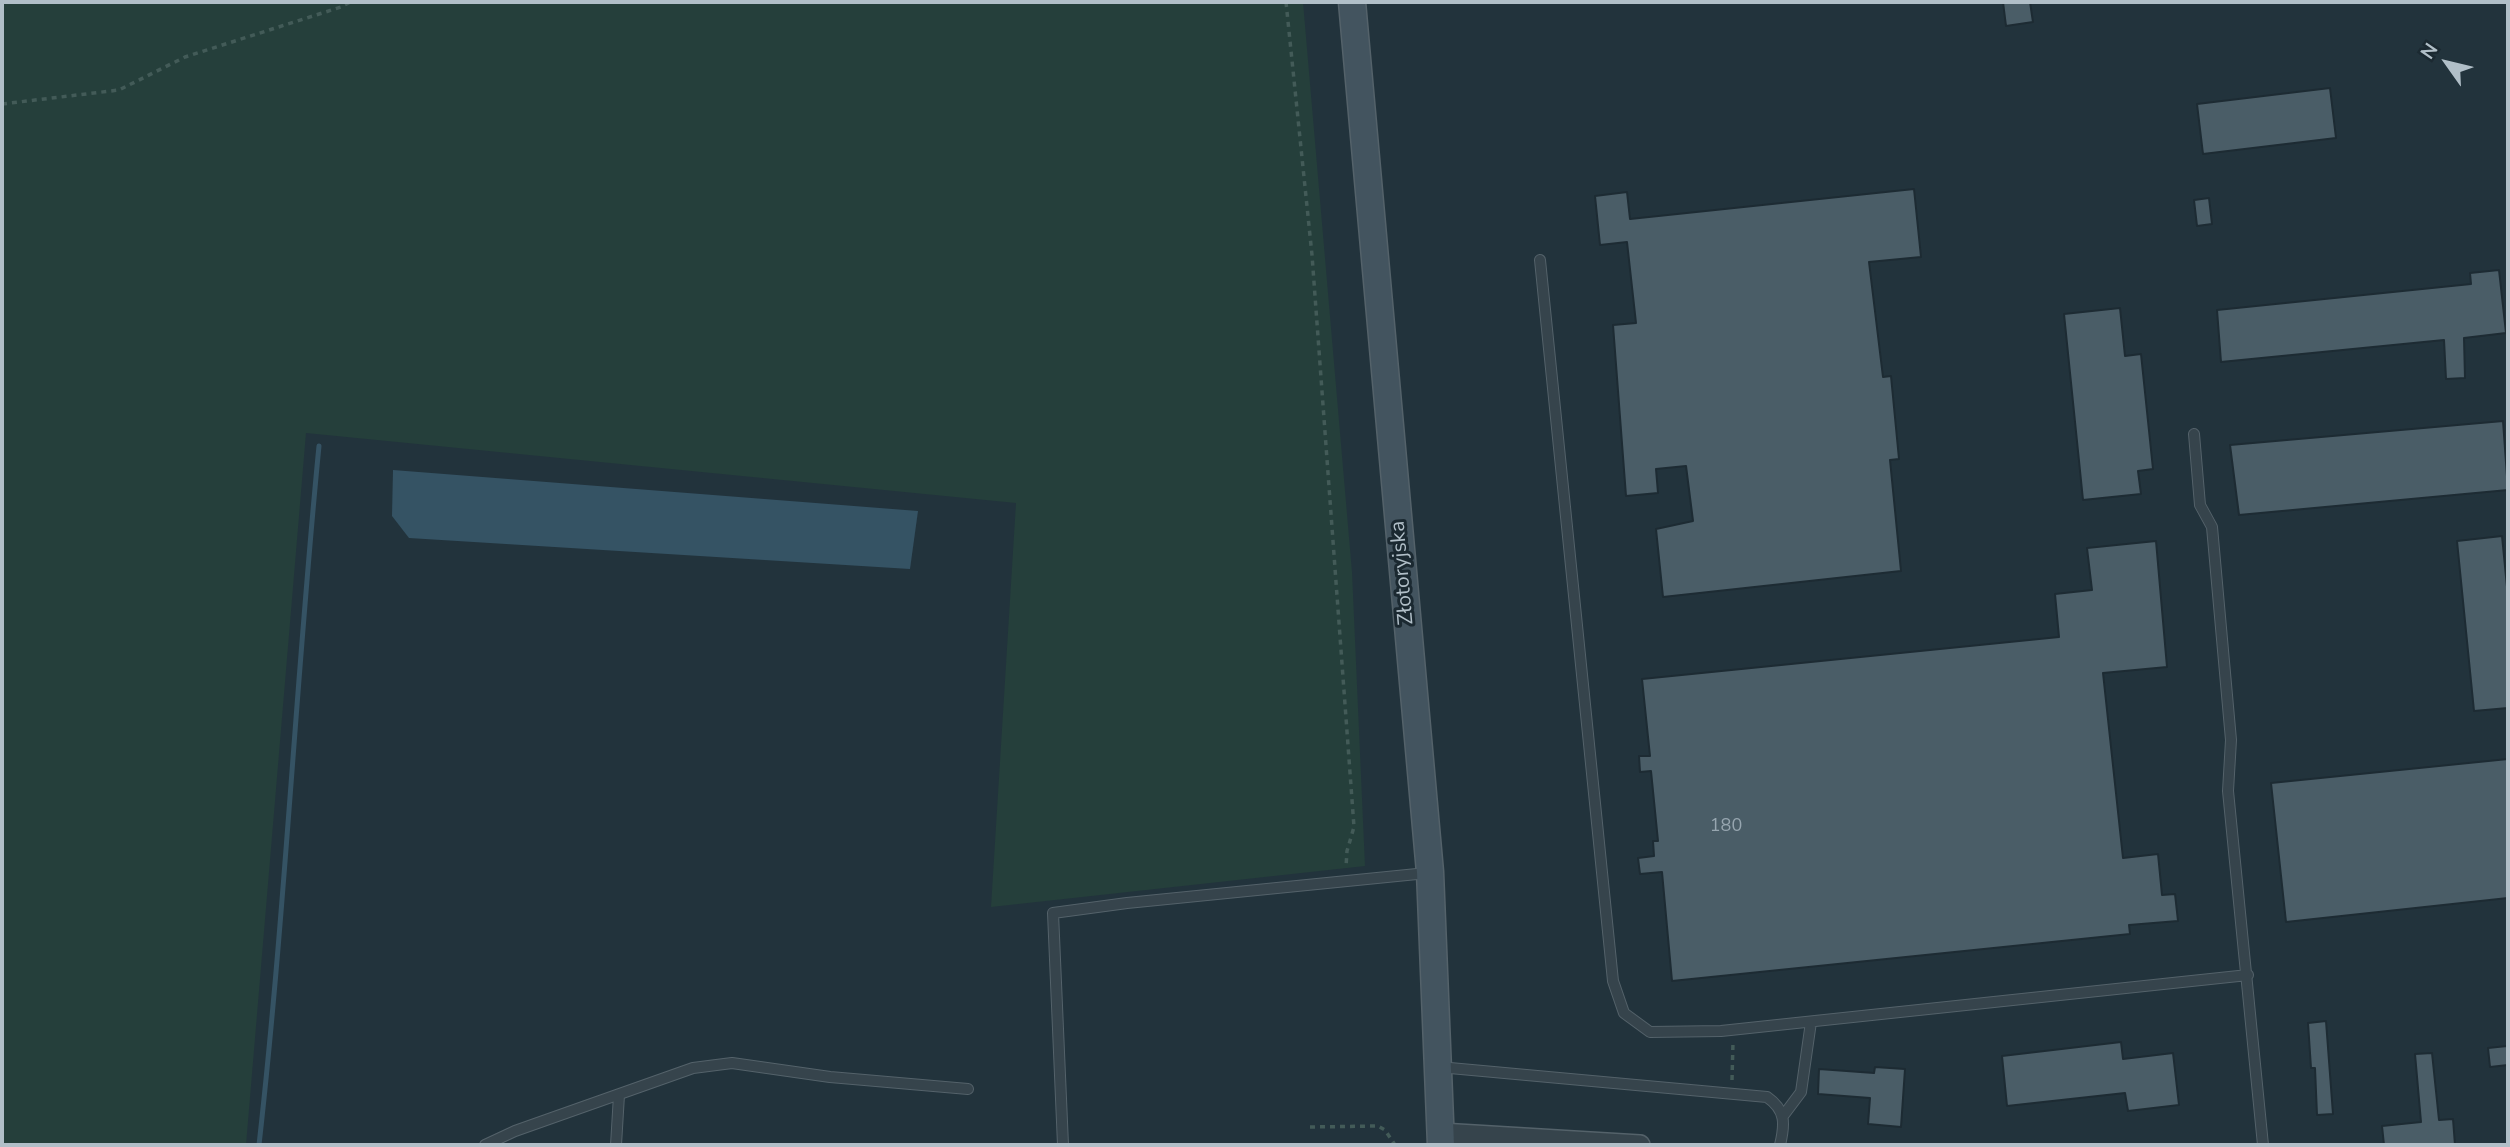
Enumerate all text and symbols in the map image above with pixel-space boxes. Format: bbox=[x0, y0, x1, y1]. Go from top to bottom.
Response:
north arrow bbox=[2412, 28, 2482, 98]
text: N bbox=[2415, 38, 2444, 64]
street label: Złotoryjska bbox=[1386, 520, 1420, 626]
house number: 180 bbox=[1710, 816, 1742, 838]

